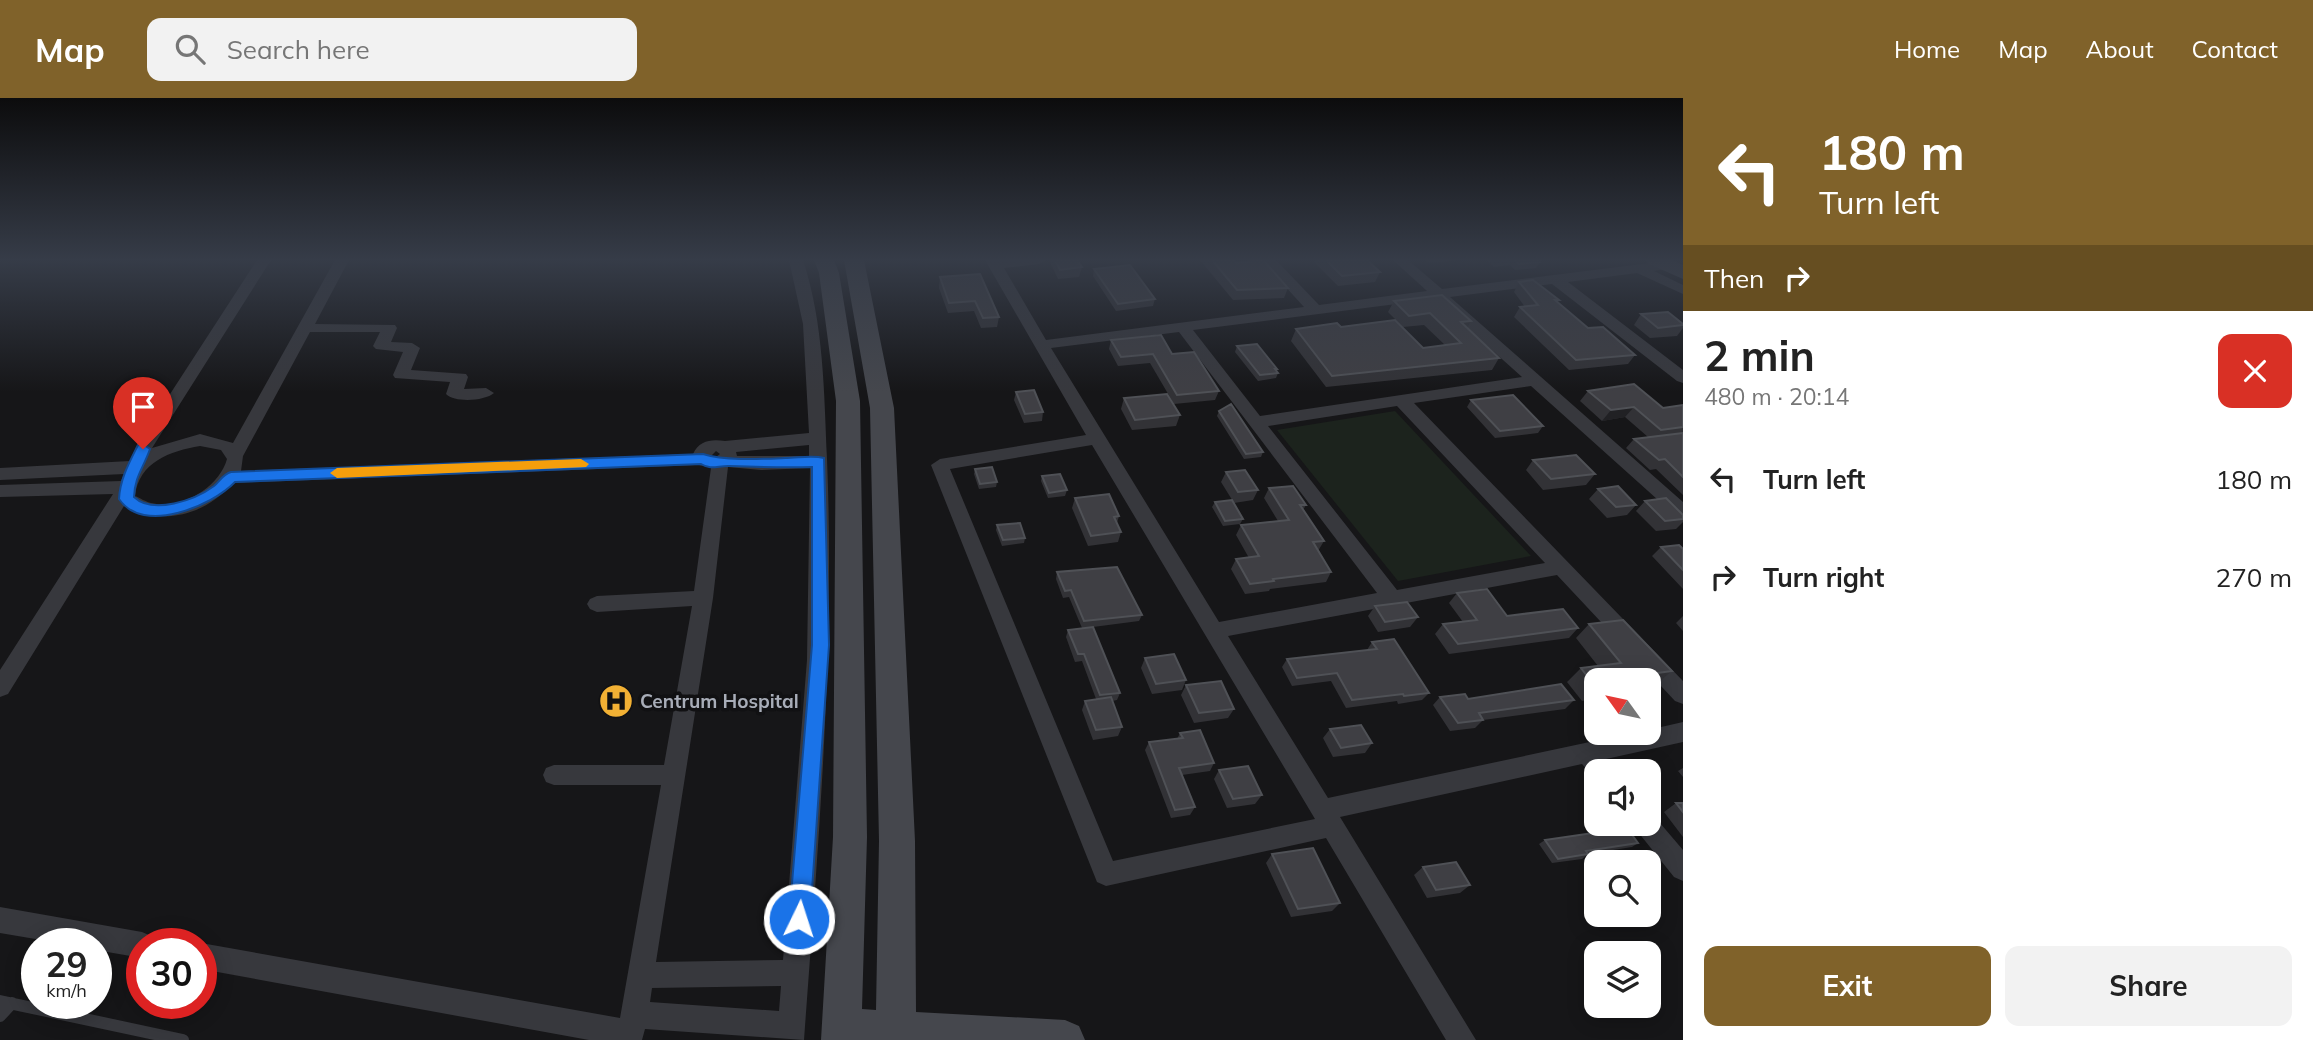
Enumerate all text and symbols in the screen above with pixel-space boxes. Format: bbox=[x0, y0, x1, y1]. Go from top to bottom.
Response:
search box bbox=[147, 18, 637, 81]
text: Map bbox=[35, 29, 105, 70]
icon: search bbox=[171, 30, 209, 68]
text: Search here bbox=[227, 33, 370, 66]
text: Home bbox=[1894, 34, 1960, 64]
text: Map bbox=[1998, 34, 2048, 64]
text: About bbox=[2086, 34, 2154, 64]
text: Contact bbox=[2192, 34, 2278, 64]
text: 180 m bbox=[1819, 121, 1965, 182]
icon: left bbox=[1704, 126, 1795, 217]
text: Turn left bbox=[1819, 182, 1939, 222]
icon: right bbox=[1778, 259, 1816, 297]
text: Then bbox=[1704, 262, 1764, 295]
text: 2 min bbox=[1704, 329, 1815, 382]
button: close bbox=[2218, 334, 2292, 408]
pin bbox=[113, 377, 173, 449]
text: 480 m · 20:14 bbox=[1704, 382, 1849, 411]
icon: arrive bbox=[124, 388, 162, 426]
icon: left bbox=[1704, 460, 1742, 498]
text: Turn left bbox=[1763, 463, 1865, 496]
text: 180 m bbox=[2216, 463, 2292, 496]
icon: right bbox=[1704, 558, 1742, 596]
text: Turn right bbox=[1763, 561, 1884, 594]
text: 270 m bbox=[2216, 561, 2292, 594]
north arrow bbox=[1584, 668, 1661, 746]
map controls bbox=[1584, 668, 1661, 1018]
hospital icon: Centrum Hospital bbox=[597, 682, 635, 720]
place label: Centrum Hospital bbox=[640, 689, 799, 713]
button: sound bbox=[1584, 759, 1661, 836]
button: search bbox=[1584, 850, 1661, 927]
position arrow bbox=[762, 882, 836, 956]
speed limit sign: 30 bbox=[126, 928, 217, 1019]
button: layers bbox=[1584, 941, 1661, 1018]
text: 29 bbox=[45, 942, 88, 986]
button: Exit bbox=[1704, 946, 1991, 1026]
button: Share bbox=[2005, 946, 2292, 1026]
text: km/h bbox=[46, 979, 87, 1002]

